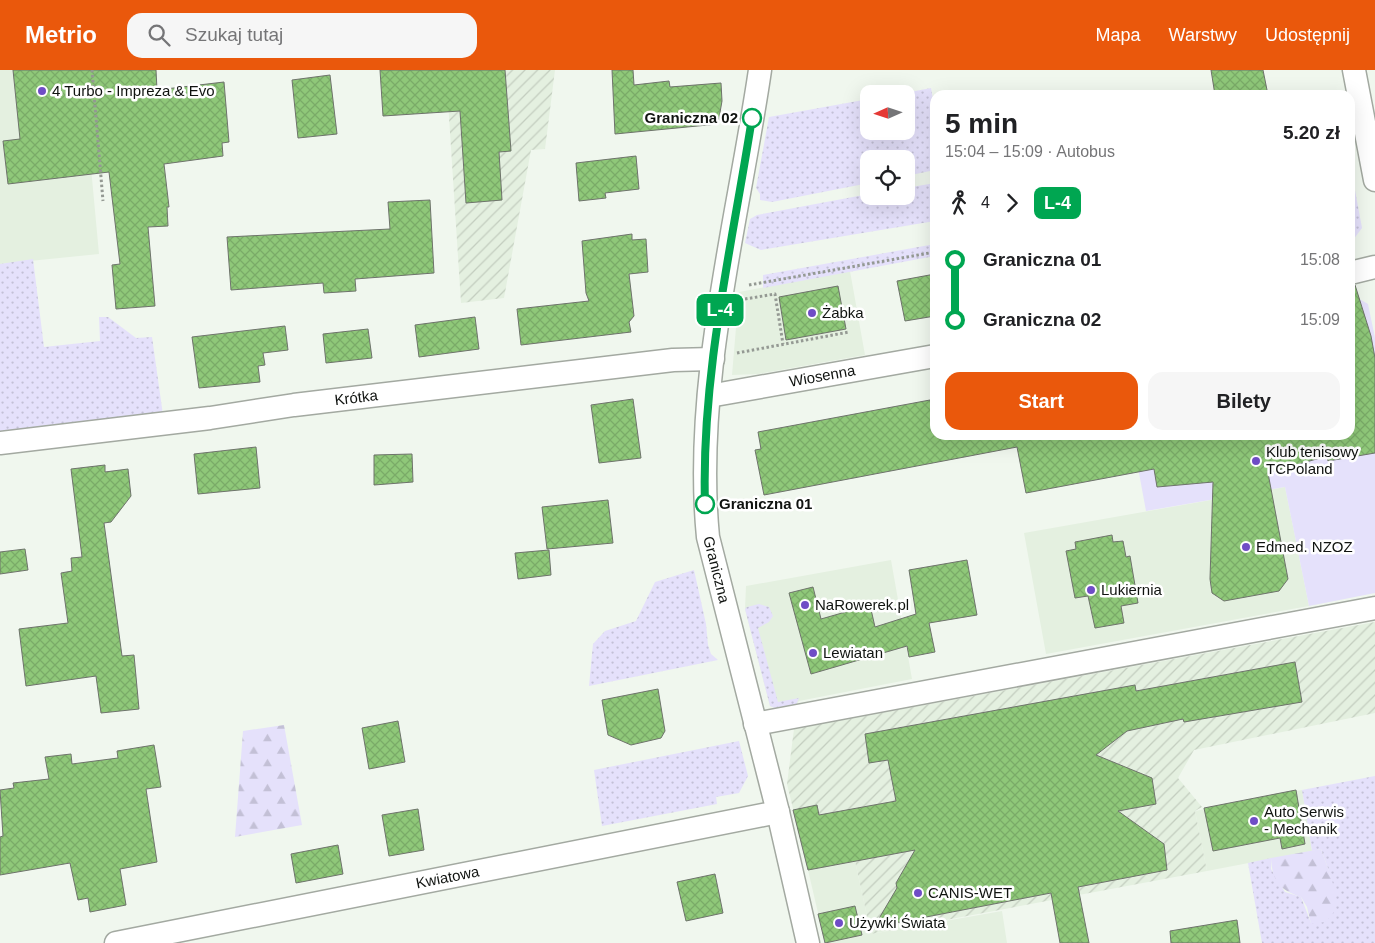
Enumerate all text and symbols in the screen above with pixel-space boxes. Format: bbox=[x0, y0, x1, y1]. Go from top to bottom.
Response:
search box bbox=[127, 13, 477, 58]
text: Metrio bbox=[25, 21, 97, 48]
icon: search bbox=[145, 21, 173, 49]
text: Szukaj tutaj bbox=[185, 24, 283, 45]
text: Mapa bbox=[1096, 25, 1141, 45]
text: Warstwy bbox=[1169, 25, 1237, 45]
text: Udostępnij bbox=[1265, 25, 1350, 45]
place label: 4 Turbo - Impreza & Evo bbox=[52, 82, 215, 99]
marker: 4 Turbo - Impreza & Evo bbox=[36, 85, 48, 97]
north arrow bbox=[860, 85, 915, 140]
map controls bbox=[860, 85, 915, 205]
marker: Graniczna 02 bbox=[742, 108, 762, 128]
text: 5 min bbox=[945, 108, 1018, 139]
place label: Graniczna 02 bbox=[645, 109, 738, 126]
text: 5.20 zł bbox=[1283, 122, 1340, 143]
text: 15:04 – 15:09 · Autobus bbox=[945, 143, 1115, 160]
button: locate bbox=[860, 150, 915, 205]
icon: walk bbox=[945, 189, 973, 217]
icon: forward bbox=[998, 189, 1026, 217]
text: L-4 bbox=[1044, 193, 1071, 213]
text: 4 bbox=[981, 194, 990, 211]
text: Graniczna 01 bbox=[983, 249, 1101, 270]
text: 15:08 bbox=[1300, 251, 1340, 268]
line badge: L-4 bbox=[691, 294, 749, 326]
text: L-4 bbox=[707, 300, 734, 320]
place label: Żabka bbox=[822, 304, 864, 321]
marker: Żabka bbox=[806, 307, 818, 319]
text: Graniczna 02 bbox=[983, 309, 1101, 330]
text: 15:09 bbox=[1300, 311, 1340, 328]
street label: Wiosenna bbox=[788, 361, 857, 390]
button: Start bbox=[945, 372, 1138, 430]
button: Bilety bbox=[1148, 372, 1340, 430]
street label: Krótka bbox=[333, 386, 379, 408]
place label: Klub tenisowy TCPoland bbox=[1266, 443, 1359, 477]
marker: Klub tenisowy TCPoland bbox=[1250, 455, 1262, 467]
marker: Graniczna 01 bbox=[695, 494, 715, 514]
place label: Graniczna 01 bbox=[719, 495, 812, 512]
street label: Graniczna bbox=[700, 534, 734, 605]
place label: Edmed. NZOZ bbox=[1256, 538, 1353, 555]
marker: Edmed. NZOZ bbox=[1240, 541, 1252, 553]
place label: Lukiernia bbox=[1101, 581, 1163, 598]
marker: Lukiernia bbox=[1085, 584, 1097, 596]
place label: NaRowerek.pl bbox=[815, 596, 909, 613]
marker: NaRowerek.pl bbox=[799, 599, 811, 611]
place label: Lewiatan bbox=[823, 644, 883, 661]
marker: Lewiatan bbox=[807, 647, 819, 659]
place label: Auto Serwis - Mechanik bbox=[1264, 803, 1344, 837]
marker: Auto Serwis - Mechanik bbox=[1248, 815, 1260, 827]
street label: Kwiatowa bbox=[414, 862, 481, 891]
place label: CANIS-WET bbox=[928, 884, 1012, 901]
marker: CANIS-WET bbox=[912, 887, 924, 899]
place label: Używki Świata bbox=[849, 914, 946, 931]
marker: Używki Świata bbox=[833, 917, 845, 929]

